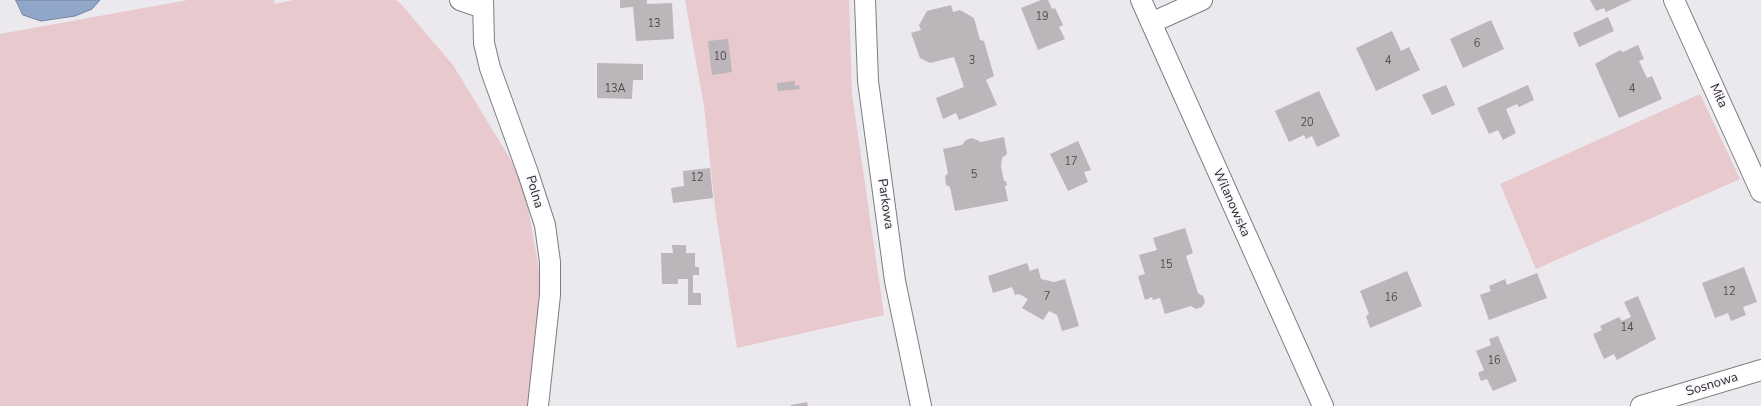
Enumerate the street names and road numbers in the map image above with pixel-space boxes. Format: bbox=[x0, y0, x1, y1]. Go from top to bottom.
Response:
street label: Miła bbox=[1706, 81, 1730, 111]
street label: Wilanowska bbox=[1209, 166, 1253, 240]
street label: Polna bbox=[522, 174, 546, 210]
street label: Parkowa bbox=[874, 178, 896, 230]
street label: Sosnowa bbox=[1684, 370, 1740, 400]

